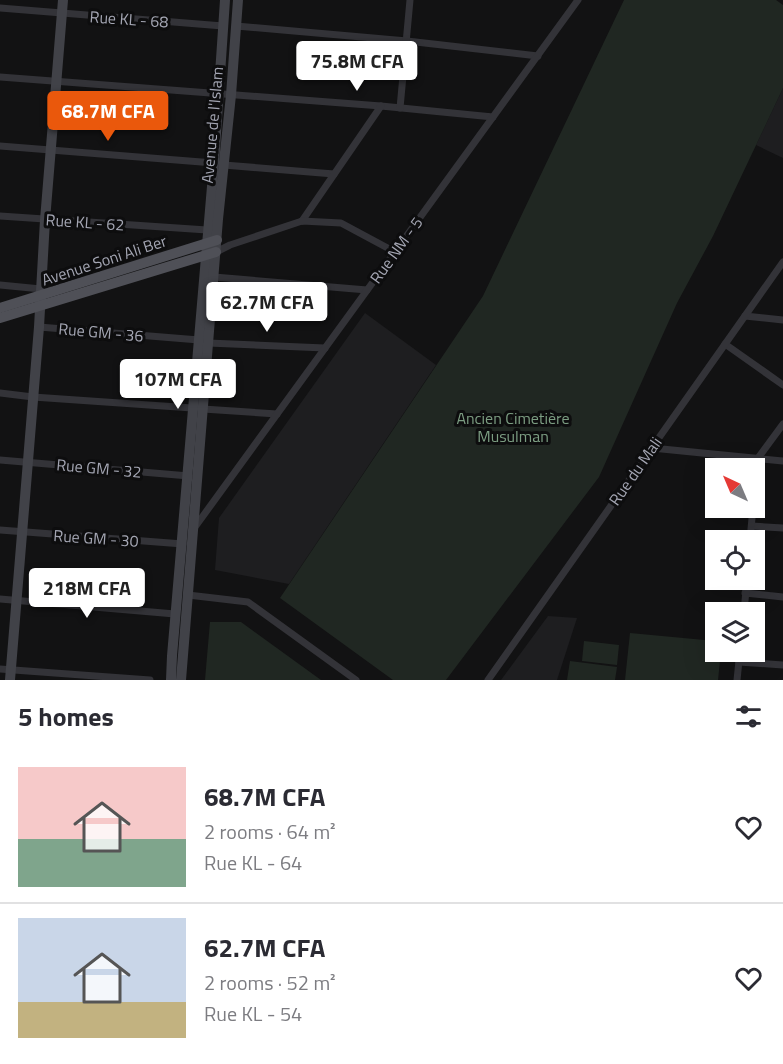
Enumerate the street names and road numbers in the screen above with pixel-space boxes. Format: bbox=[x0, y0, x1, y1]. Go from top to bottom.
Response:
street label: Rue KL - 68 bbox=[89, 4, 169, 34]
street label: Avenue de l'Islam bbox=[195, 66, 229, 184]
street label: Rue KL - 62 bbox=[45, 207, 125, 237]
street label: Rue NM - 5 bbox=[364, 212, 428, 288]
street label: Avenue Soni Ali Ber bbox=[38, 228, 170, 292]
street label: Rue GM - 36 bbox=[58, 316, 145, 348]
street label: Rue du Mali bbox=[603, 432, 667, 510]
street label: Rue GM - 32 bbox=[56, 452, 142, 484]
street label: Rue GM - 30 bbox=[53, 523, 139, 553]

